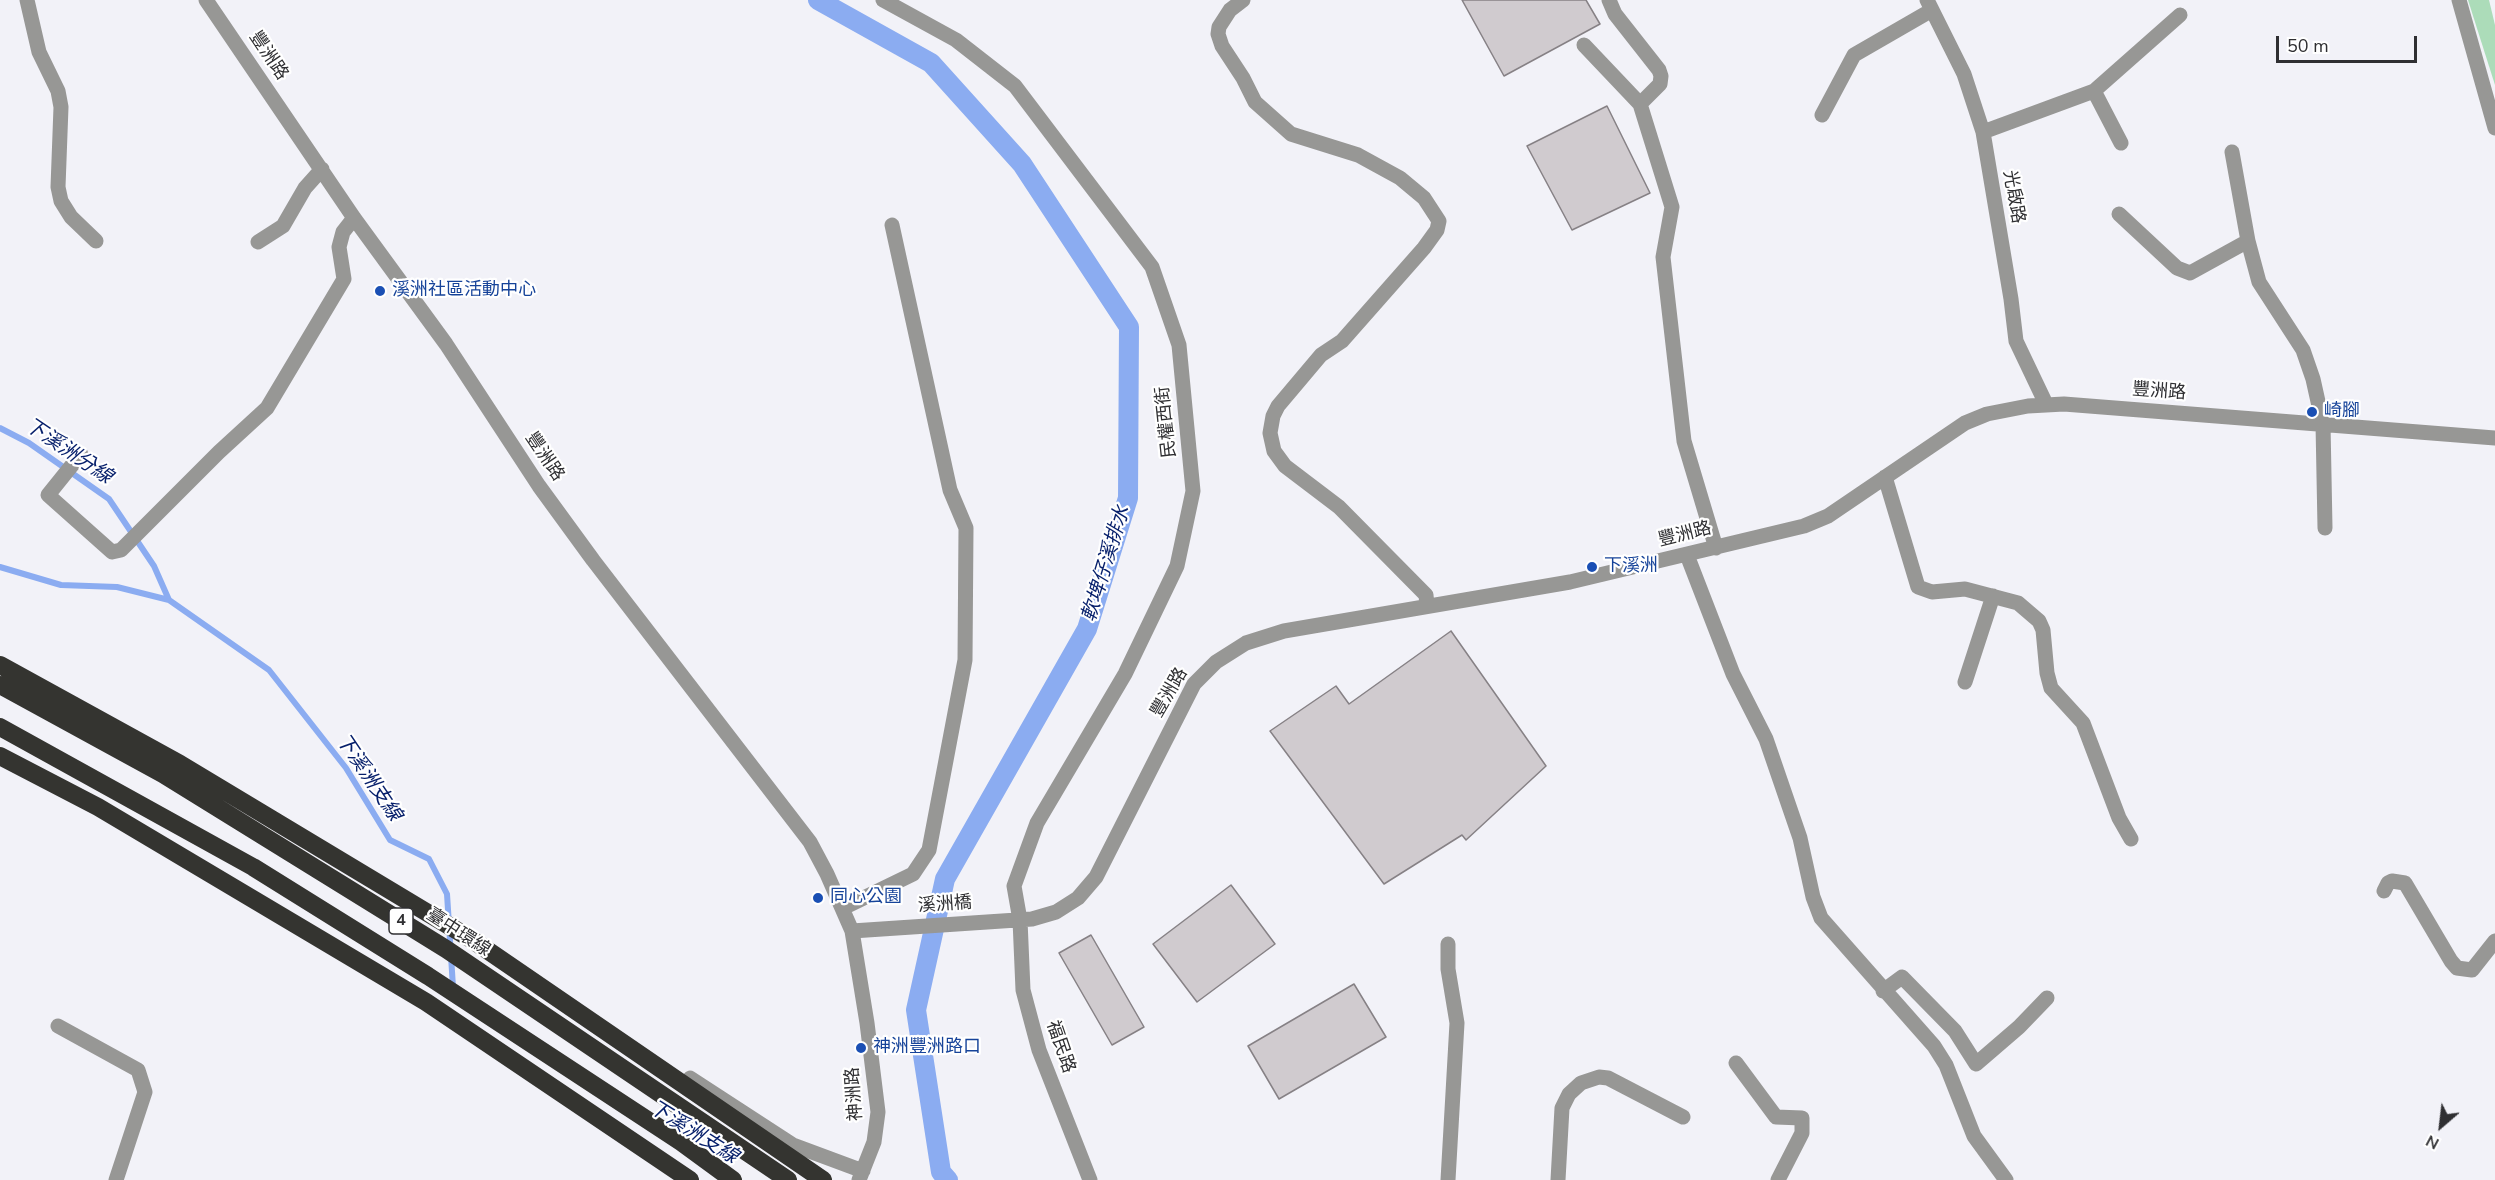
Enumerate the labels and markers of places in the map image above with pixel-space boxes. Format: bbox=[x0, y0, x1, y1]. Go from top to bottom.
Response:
place label: 溪洲社區活動中心 bbox=[392, 280, 536, 302]
marker: 溪洲社區活動中心 bbox=[373, 284, 387, 298]
place label: 崎腳 bbox=[2324, 401, 2360, 423]
marker: 崎腳 bbox=[2305, 405, 2319, 419]
place label: 下溪洲 bbox=[1604, 556, 1658, 578]
marker: 下溪洲 bbox=[1585, 560, 1599, 574]
place label: 同心公園 bbox=[830, 887, 902, 909]
marker: 同心公園 bbox=[811, 891, 825, 905]
place label: 神洲豐洲路口 bbox=[873, 1037, 981, 1059]
marker: 神洲豐洲路口 bbox=[854, 1041, 868, 1055]

